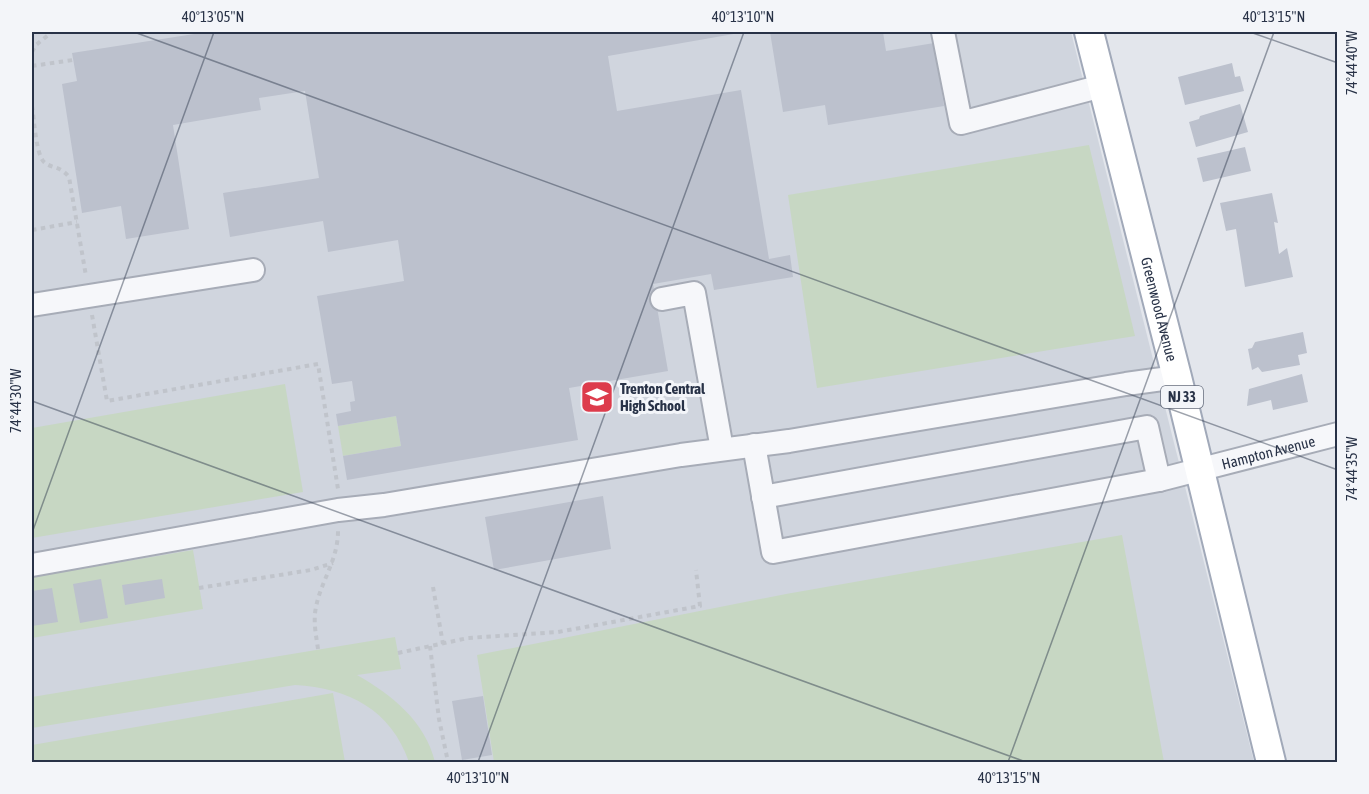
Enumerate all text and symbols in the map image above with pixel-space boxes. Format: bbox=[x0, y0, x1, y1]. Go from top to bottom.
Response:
text: 40°13'05"N bbox=[182, 8, 244, 25]
text: 40°13'10"N bbox=[712, 8, 774, 25]
text: 40°13'15"N bbox=[1243, 8, 1305, 25]
text: 74°44'40"W bbox=[1343, 31, 1360, 95]
street label: Greenwood Avenue bbox=[1138, 255, 1181, 363]
text: 74°44'30"W bbox=[7, 369, 24, 433]
school or university icon: Trenton Central High School bbox=[579, 379, 615, 415]
place label: Trenton Central High School bbox=[620, 380, 706, 414]
road number: NJ 33 bbox=[1161, 386, 1203, 408]
street label: Hampton Avenue bbox=[1220, 432, 1317, 472]
text: 74°44'35"W bbox=[1343, 437, 1360, 501]
text: 40°13'10"N bbox=[447, 769, 509, 786]
text: 40°13'15"N bbox=[978, 769, 1040, 786]

